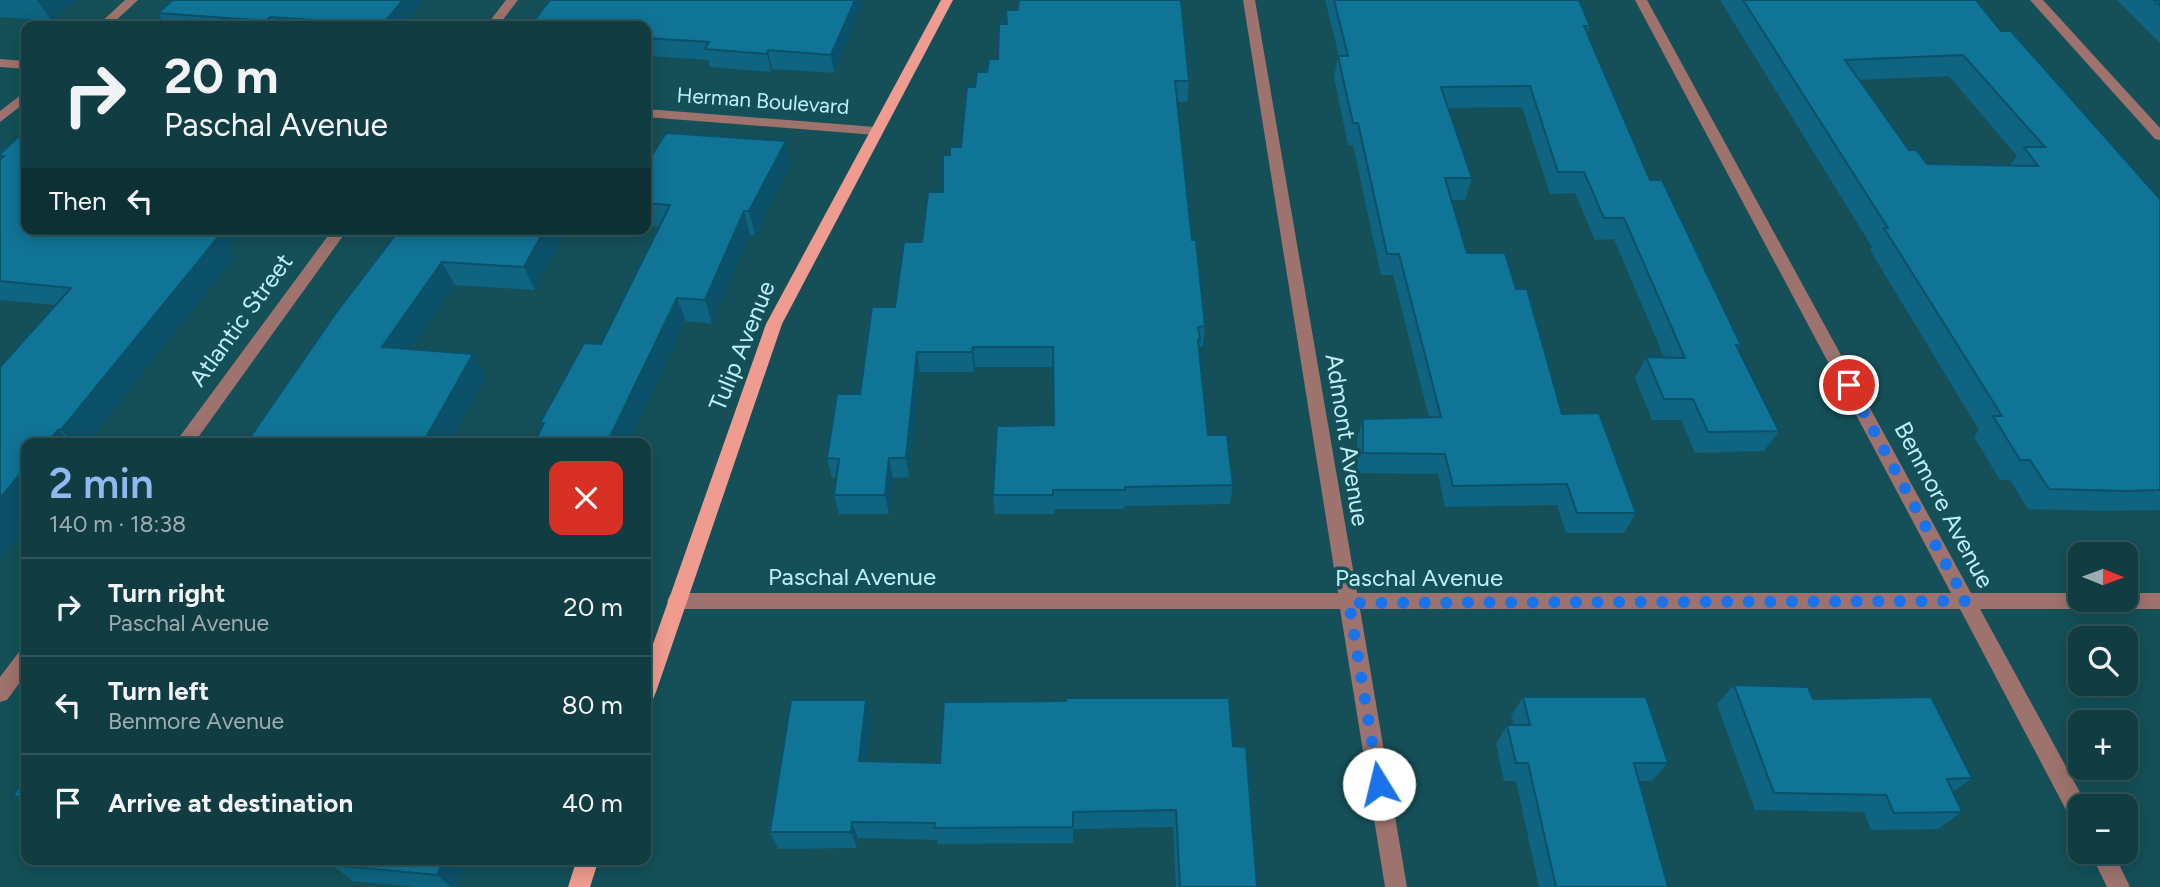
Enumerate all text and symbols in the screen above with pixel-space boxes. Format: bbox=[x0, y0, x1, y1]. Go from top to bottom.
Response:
text: 20 m bbox=[164, 46, 279, 105]
icon: right bbox=[49, 49, 140, 140]
street label: Herman Boulevard bbox=[676, 82, 850, 119]
text: Paschal Avenue bbox=[164, 106, 388, 144]
icon: left bbox=[121, 182, 159, 220]
text: Then bbox=[49, 185, 107, 217]
street label: Atlantic Street bbox=[183, 248, 298, 392]
street label: Tulip Avenue bbox=[702, 277, 781, 415]
street label: Admont Avenue bbox=[1320, 352, 1375, 528]
pin bbox=[1819, 355, 1879, 415]
icon: arrive bbox=[1830, 366, 1868, 404]
street label: Benmore Avenue bbox=[1888, 417, 2000, 593]
text: 2 min bbox=[49, 458, 154, 509]
button: close bbox=[549, 461, 623, 535]
text: 140 m · 18:38 bbox=[49, 510, 186, 538]
north arrow bbox=[2068, 542, 2138, 612]
map controls bbox=[2068, 542, 2138, 864]
street label: Paschal Avenue bbox=[768, 562, 936, 591]
street label: Paschal Avenue bbox=[1335, 563, 1503, 592]
text: Turn right bbox=[108, 577, 225, 609]
icon: right bbox=[49, 588, 87, 626]
text: 20 m bbox=[563, 591, 623, 623]
text: Paschal Avenue bbox=[108, 609, 269, 637]
button: search bbox=[2068, 626, 2138, 696]
text: Turn left bbox=[108, 675, 209, 707]
icon: left bbox=[49, 686, 87, 724]
text: 80 m bbox=[562, 689, 623, 721]
text: Benmore Avenue bbox=[108, 707, 284, 735]
button: + bbox=[2068, 710, 2138, 780]
position arrow bbox=[1342, 747, 1416, 821]
icon: arrive bbox=[49, 784, 87, 822]
text: Arrive at destination bbox=[108, 787, 353, 819]
text: 40 m bbox=[562, 787, 623, 819]
button: − bbox=[2068, 794, 2138, 864]

